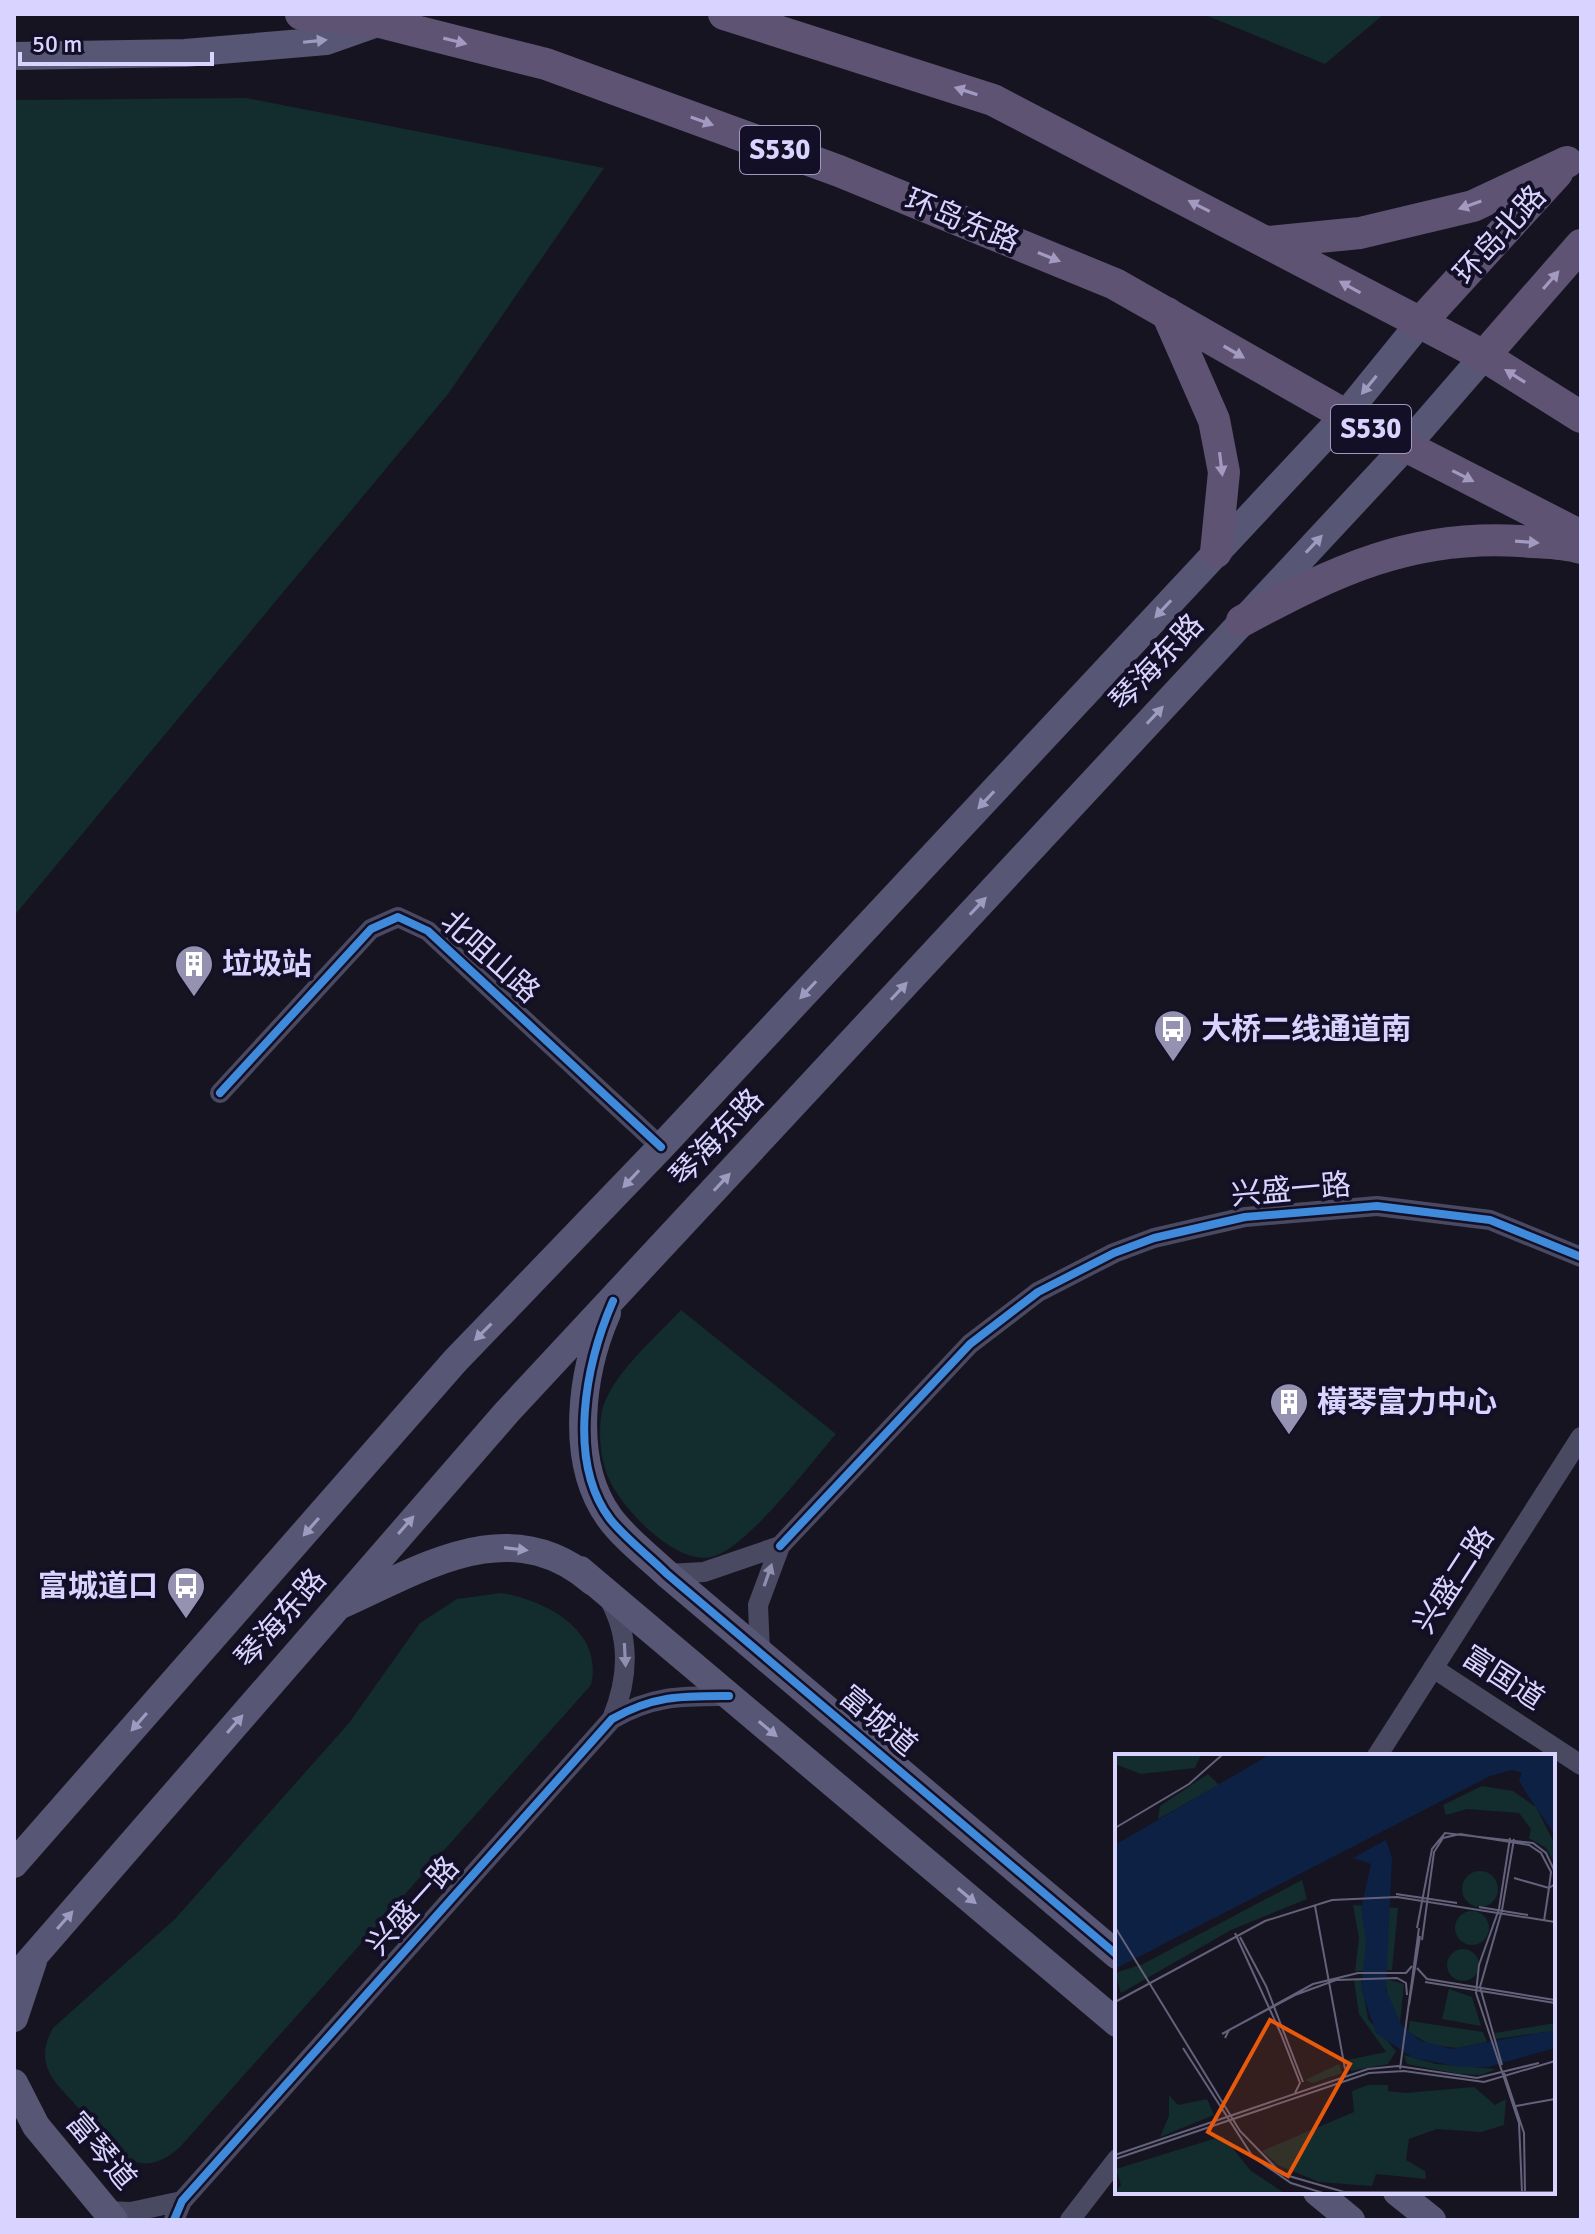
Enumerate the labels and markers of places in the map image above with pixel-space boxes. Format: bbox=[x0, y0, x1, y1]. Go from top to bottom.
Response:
building icon: 垃圾站 bbox=[173, 943, 215, 998]
place label: 垃圾站 bbox=[222, 946, 312, 983]
bus stop icon: 大桥二线通道南 bbox=[1152, 1008, 1194, 1063]
place label: 大桥二线通道南 bbox=[1201, 1011, 1411, 1048]
building icon: 橫琴富力中心 bbox=[1268, 1381, 1310, 1436]
place label: 橫琴富力中心 bbox=[1317, 1384, 1497, 1421]
bus stop icon: 富城道口 bbox=[165, 1565, 207, 1620]
place label: 富城道口 bbox=[38, 1568, 158, 1605]

